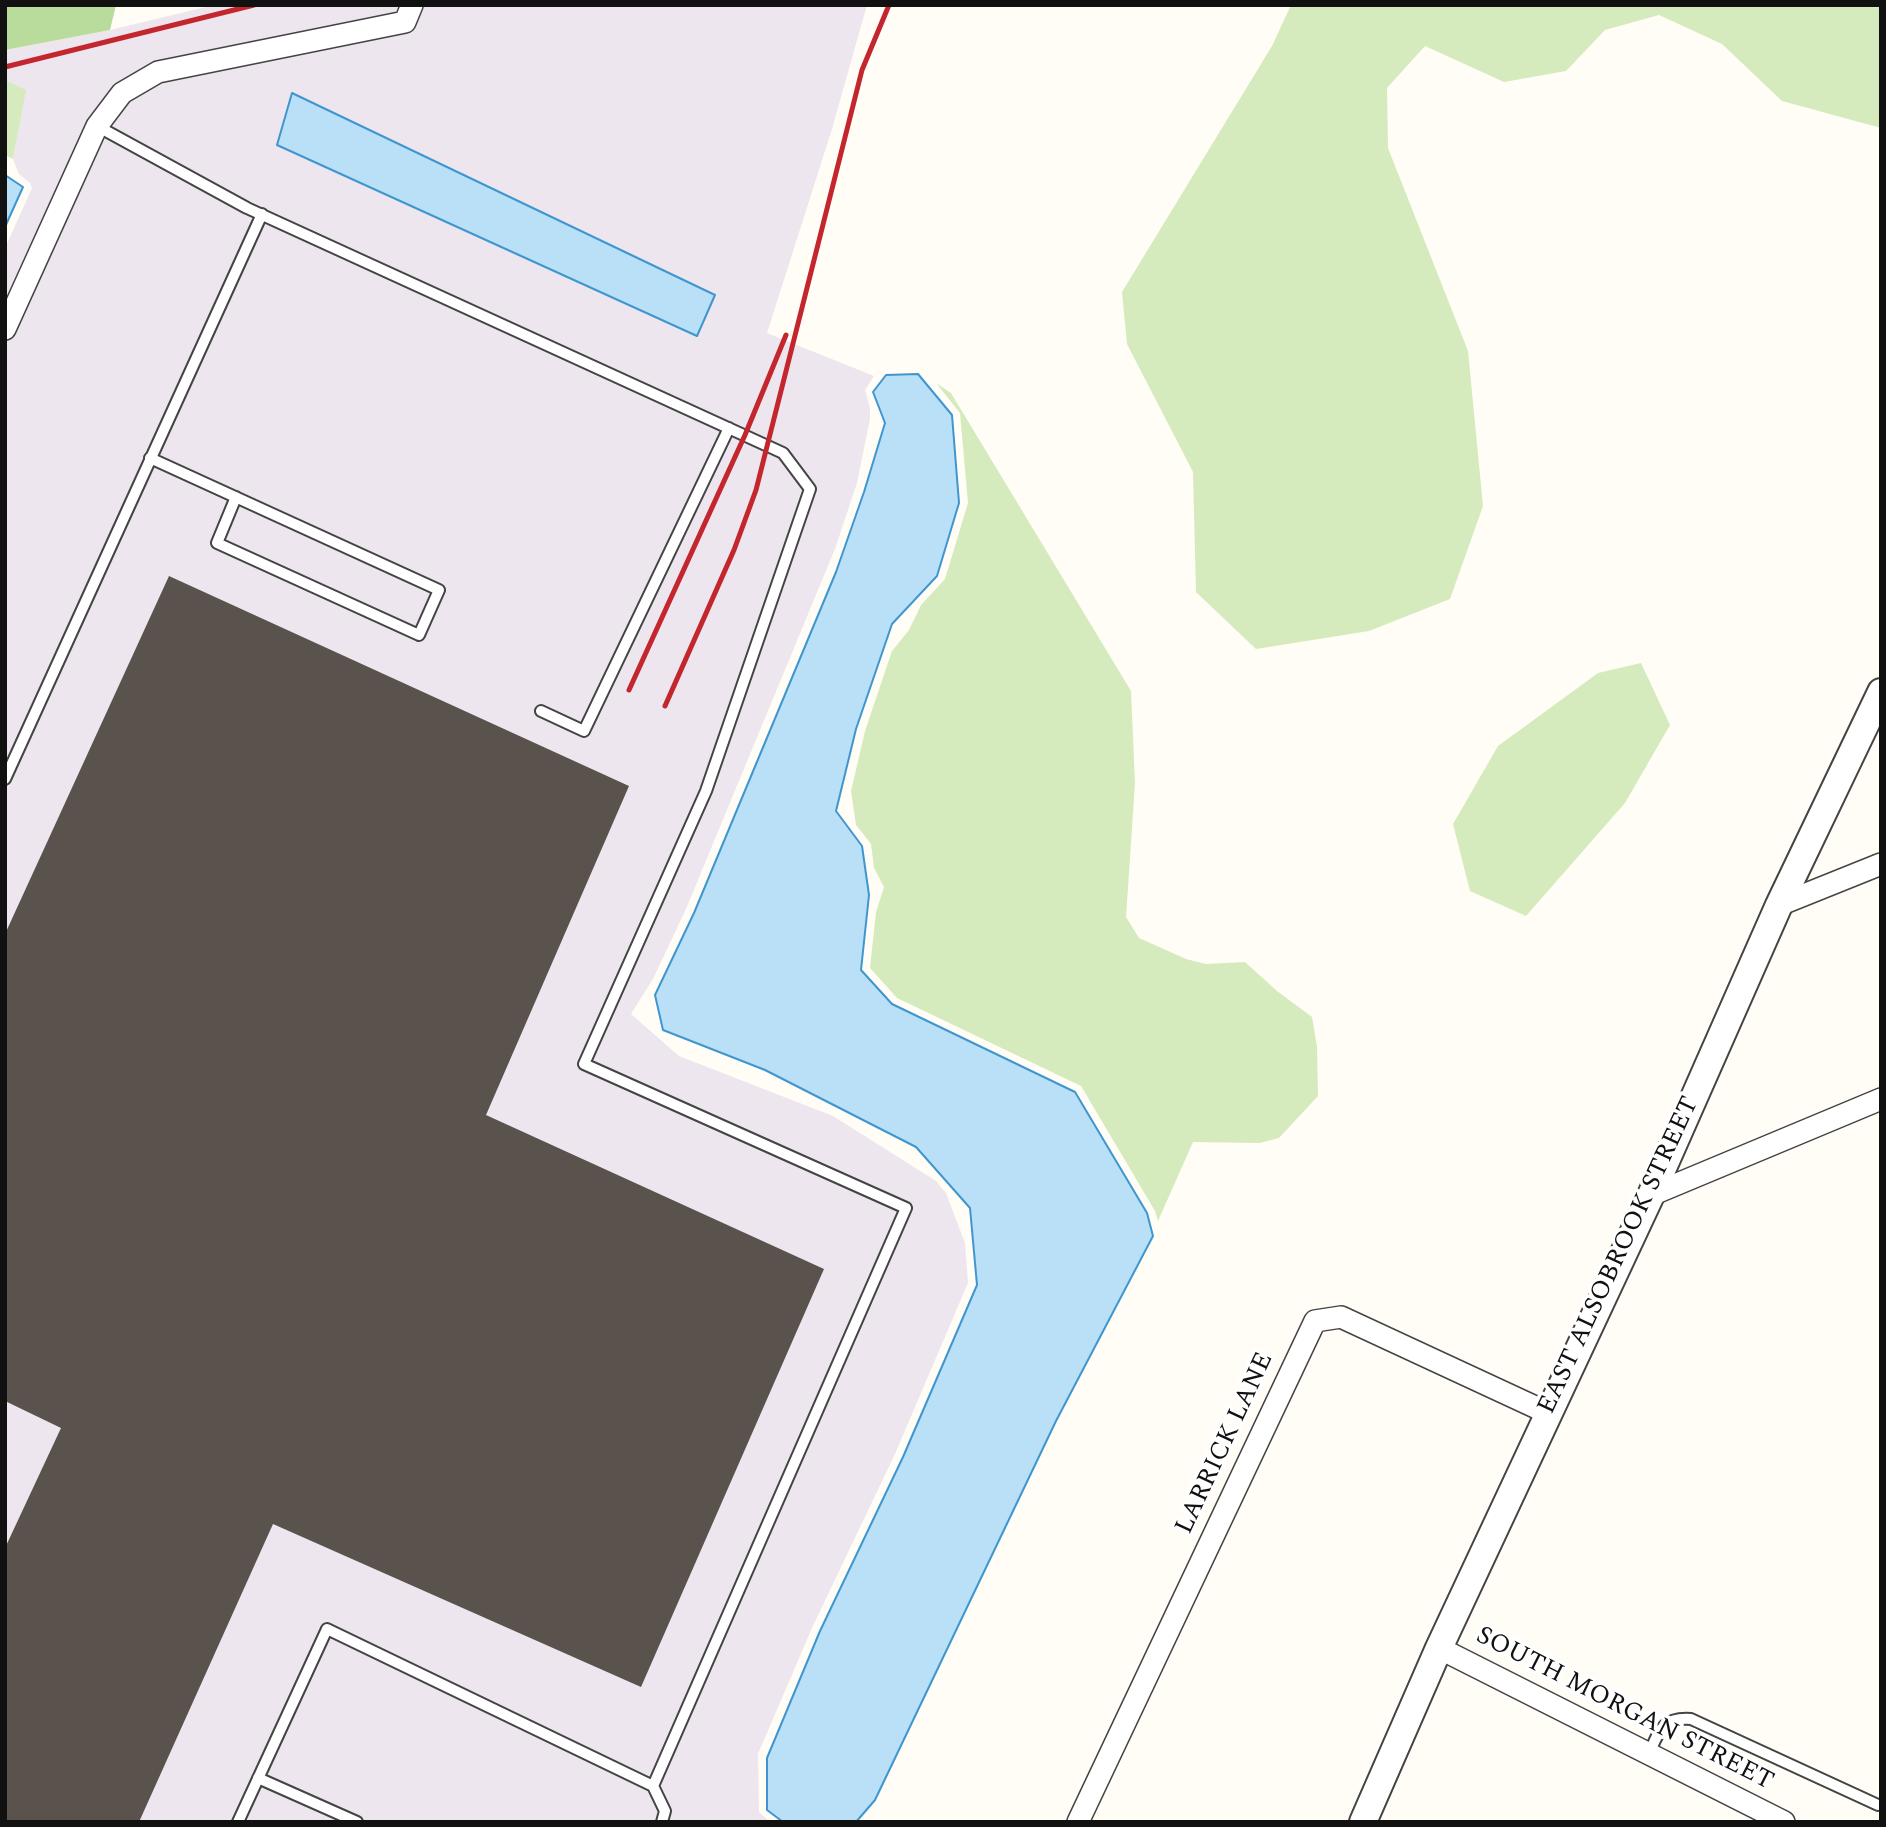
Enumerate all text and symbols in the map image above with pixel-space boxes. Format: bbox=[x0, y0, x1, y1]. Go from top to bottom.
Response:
street label: EAST ALSOBROOK STREET bbox=[1533, 1092, 1707, 1420]
street label: LARRICK LANE bbox=[1170, 1348, 1282, 1540]
street label: SOUTH MORGAN STREET bbox=[1470, 1621, 1778, 1799]

